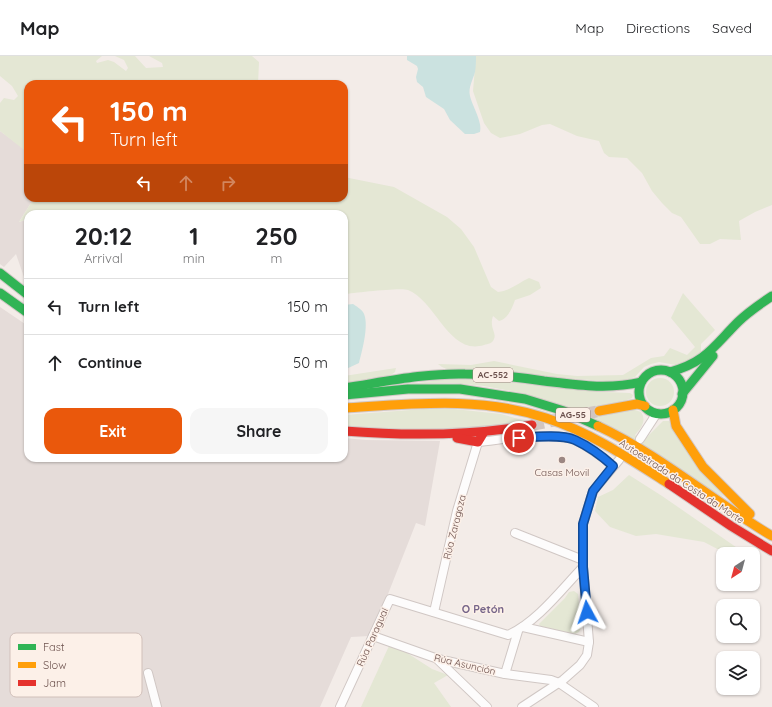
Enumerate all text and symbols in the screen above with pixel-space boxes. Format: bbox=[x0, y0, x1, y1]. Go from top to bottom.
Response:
text: Map bbox=[20, 16, 59, 40]
text: Map bbox=[575, 19, 604, 37]
text: Directions bbox=[626, 19, 690, 37]
text: Saved bbox=[712, 19, 752, 37]
text: 150 m bbox=[110, 93, 188, 128]
icon: left bbox=[44, 96, 96, 148]
text: Turn left bbox=[110, 128, 178, 151]
icon: left bbox=[133, 172, 155, 194]
icon: ahead bbox=[175, 172, 197, 194]
icon: right bbox=[217, 172, 239, 194]
text: 20:12 bbox=[74, 221, 132, 251]
text: 1 bbox=[189, 221, 199, 251]
text: 250 bbox=[255, 221, 298, 251]
text: Arrival bbox=[84, 250, 123, 266]
text: min bbox=[183, 250, 205, 266]
text: m bbox=[271, 250, 282, 266]
icon: left bbox=[44, 296, 66, 318]
text: Turn left bbox=[78, 297, 140, 316]
text: 150 m bbox=[288, 297, 328, 316]
icon: ahead bbox=[44, 352, 66, 374]
text: Continue bbox=[78, 353, 142, 372]
text: 50 m bbox=[293, 353, 328, 372]
road number: AC-552 bbox=[473, 368, 513, 382]
button: Exit bbox=[44, 408, 182, 454]
button: Share bbox=[190, 408, 328, 454]
road number: AG-55 bbox=[556, 408, 590, 422]
pin bbox=[502, 421, 536, 455]
icon: arrive bbox=[508, 427, 530, 449]
street label: Autoestrada da Costa da Morte bbox=[617, 436, 747, 527]
marker: Casas Movil bbox=[557, 455, 567, 465]
place label: Casas Movil bbox=[535, 466, 589, 479]
street label: Rúa Zaragoza bbox=[440, 493, 469, 561]
north arrow bbox=[716, 547, 760, 591]
map controls bbox=[716, 547, 760, 695]
position arrow bbox=[566, 591, 608, 633]
button: search bbox=[716, 599, 760, 643]
district label: O Petón bbox=[462, 602, 504, 616]
street label: Rúa Paraguai bbox=[354, 606, 391, 669]
legend bbox=[10, 633, 142, 697]
text: Fast bbox=[43, 640, 65, 654]
street label: Rúa Asunción bbox=[433, 651, 497, 678]
button: layers bbox=[716, 651, 760, 695]
text: Slow bbox=[43, 658, 67, 672]
text: Jam bbox=[43, 676, 66, 690]

